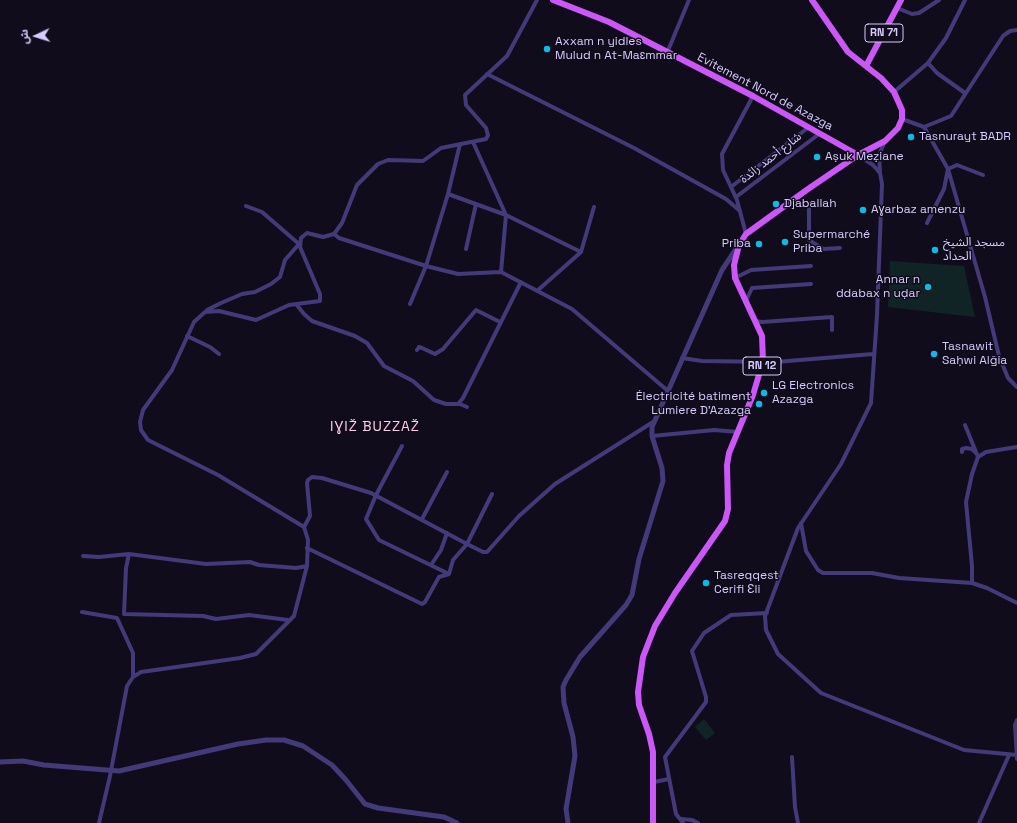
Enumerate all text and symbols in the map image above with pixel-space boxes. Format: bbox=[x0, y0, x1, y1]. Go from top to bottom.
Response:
north arrow bbox=[16, 16, 56, 56]
road number: RN 71 bbox=[865, 24, 903, 42]
text: ش bbox=[17, 29, 32, 45]
place label: Axxam n yidles Mulud n At-Maɛmmar bbox=[555, 35, 677, 63]
marker: Axxam n yidles Mulud n At-Maɛmmar bbox=[542, 44, 552, 54]
street label: Evitement Nord de Azazga bbox=[695, 50, 835, 134]
street label: شارع أحمد زائدة bbox=[737, 129, 805, 187]
place label: Tasnurayt BADR bbox=[919, 130, 1011, 144]
marker: Tasnurayt BADR bbox=[906, 132, 916, 142]
place label: Aṣuk Meẓiane bbox=[825, 150, 904, 164]
marker: Aṣuk Meẓiane bbox=[812, 152, 822, 162]
place label: Djaballah bbox=[784, 197, 837, 211]
marker: Djaballah bbox=[771, 199, 781, 209]
place label: Aɣarbaz amenzu bbox=[871, 203, 965, 217]
marker: Aɣarbaz amenzu bbox=[858, 205, 868, 215]
place label: Supermarché Priba bbox=[793, 228, 870, 256]
place label: مسجد الشيخ الحداد bbox=[943, 236, 1005, 264]
place label: Priba bbox=[722, 237, 751, 251]
marker: Supermarché Priba bbox=[780, 237, 790, 247]
marker: Priba bbox=[754, 239, 764, 249]
marker: مسجد الشيخ الحداد bbox=[930, 245, 940, 255]
place label: Annar n ddabax n uḍar bbox=[836, 273, 920, 301]
marker: Annar n ddabax n uḍar bbox=[923, 282, 933, 292]
place label: Tasnawit Saḥwi Alǧia bbox=[942, 340, 1007, 368]
marker: Tasnawit Saḥwi Alǧia bbox=[929, 349, 939, 359]
road number: RN 12 bbox=[743, 357, 781, 375]
place label: LG Electronics Azazga bbox=[772, 379, 854, 407]
marker: LG Electronics Azazga bbox=[759, 388, 769, 398]
place label: Électricité batiment Lumiere D'Azazga bbox=[636, 390, 751, 418]
marker: Électricité batiment Lumiere D'Azazga bbox=[754, 399, 764, 409]
district label: IƔIŽ BUZZAŽ bbox=[330, 419, 420, 435]
place label: Tasreqqest Cerifi Ɛli bbox=[714, 569, 779, 597]
marker: Tasreqqest Cerifi Ɛli bbox=[701, 578, 711, 588]

